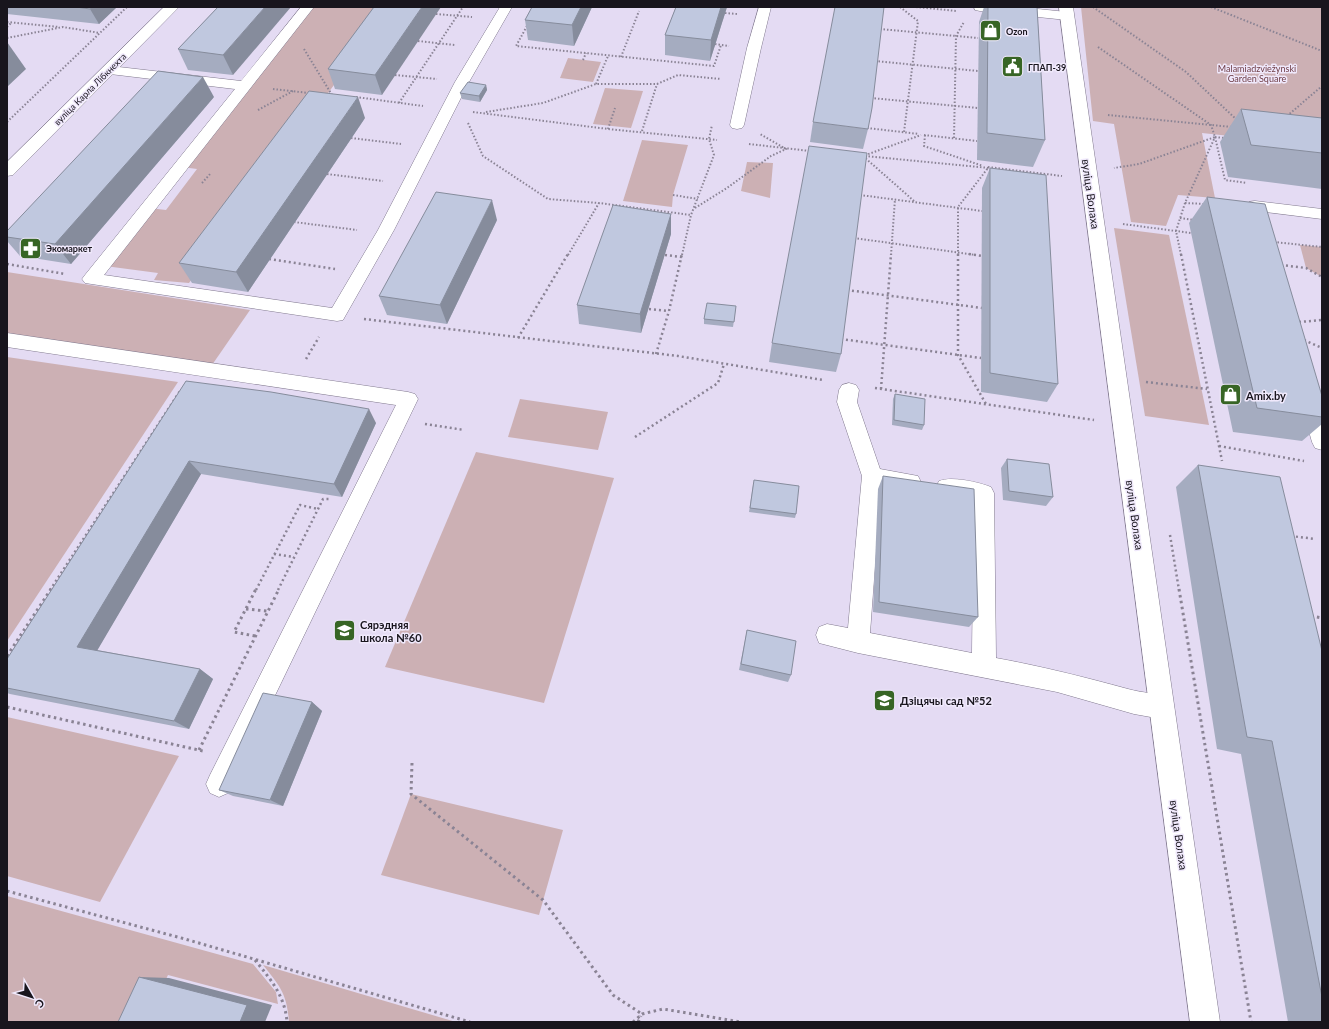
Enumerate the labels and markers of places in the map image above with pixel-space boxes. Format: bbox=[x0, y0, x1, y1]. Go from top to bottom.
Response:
shop icon: Ozon bbox=[977, 18, 1003, 44]
place label: Ozon bbox=[1006, 26, 1027, 37]
public building icon: ГПАП-39 bbox=[999, 54, 1025, 80]
place label: ГПАП-39 bbox=[1028, 62, 1066, 73]
pharmacy icon: Экомаркет bbox=[17, 235, 43, 261]
place label: Экомаркет bbox=[46, 243, 92, 254]
shop icon: Amix.by bbox=[1217, 382, 1243, 408]
place label: Amix.by bbox=[1245, 389, 1286, 402]
school or university icon: Сярэдняя школа №60 bbox=[332, 617, 358, 643]
place label: Сярэдняя школа №60 bbox=[360, 618, 422, 644]
school or university icon: Дзіцячы сад №52 bbox=[871, 687, 897, 713]
place label: Дзіцячы сад №52 bbox=[900, 694, 992, 707]

